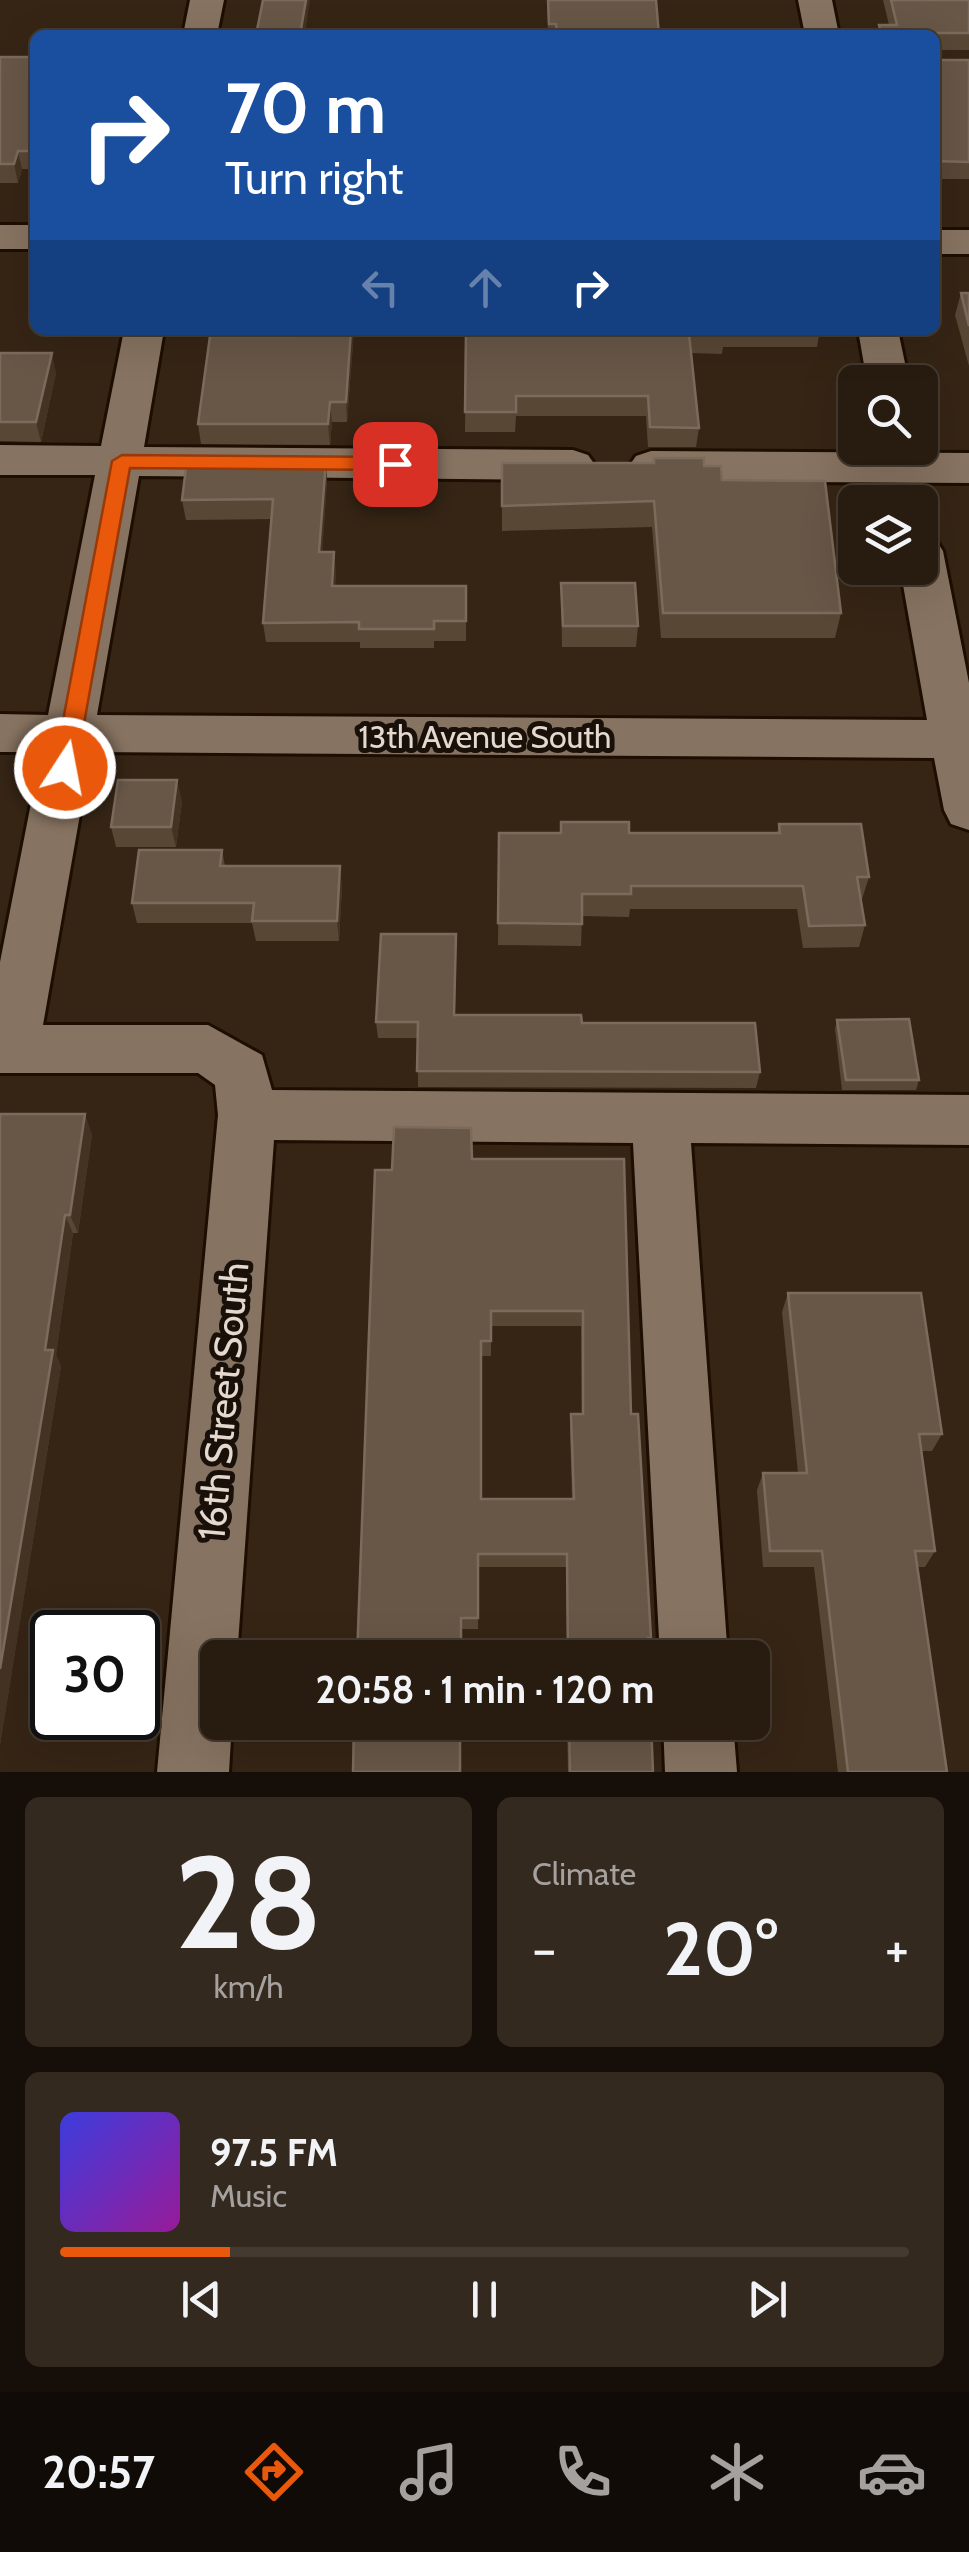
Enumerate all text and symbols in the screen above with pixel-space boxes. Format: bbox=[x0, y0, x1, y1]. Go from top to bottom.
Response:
text: 70 m bbox=[225, 65, 386, 151]
icon: right bbox=[60, 70, 190, 200]
text: Turn right bbox=[225, 151, 404, 205]
icon: left bbox=[353, 260, 408, 315]
icon: ahead bbox=[458, 260, 513, 315]
icon: right bbox=[563, 260, 618, 315]
map controls bbox=[838, 365, 938, 585]
button: search bbox=[838, 365, 938, 465]
pin bbox=[353, 422, 438, 507]
icon: arrive bbox=[368, 437, 423, 492]
button: layers bbox=[838, 485, 938, 585]
position arrow bbox=[13, 716, 117, 820]
street label: 13th Avenue South bbox=[359, 717, 611, 756]
street label: 16th Street South bbox=[187, 1260, 259, 1542]
speed limit sign: 30 bbox=[30, 1610, 160, 1740]
text: 20:58 · 1 min · 120 m bbox=[316, 1666, 654, 1713]
text: 28 bbox=[175, 1823, 322, 1981]
text: Climate bbox=[532, 1854, 636, 1893]
text: 20° bbox=[663, 1903, 778, 1994]
text: − bbox=[532, 1915, 556, 1982]
text: + bbox=[885, 1915, 909, 1982]
text: km/h bbox=[213, 1967, 284, 2006]
text: 97.5 FM bbox=[210, 2129, 338, 2176]
text: Music bbox=[210, 2176, 287, 2215]
icon: previous bbox=[174, 2272, 229, 2327]
icon: pause bbox=[457, 2272, 512, 2327]
icon: next bbox=[740, 2272, 795, 2327]
icon: directions bbox=[239, 2437, 309, 2507]
icon: music bbox=[394, 2437, 464, 2507]
icon: phone bbox=[548, 2437, 618, 2507]
icon: climate bbox=[702, 2437, 772, 2507]
icon: car bbox=[857, 2437, 927, 2507]
text: 20:57 bbox=[42, 2445, 155, 2499]

